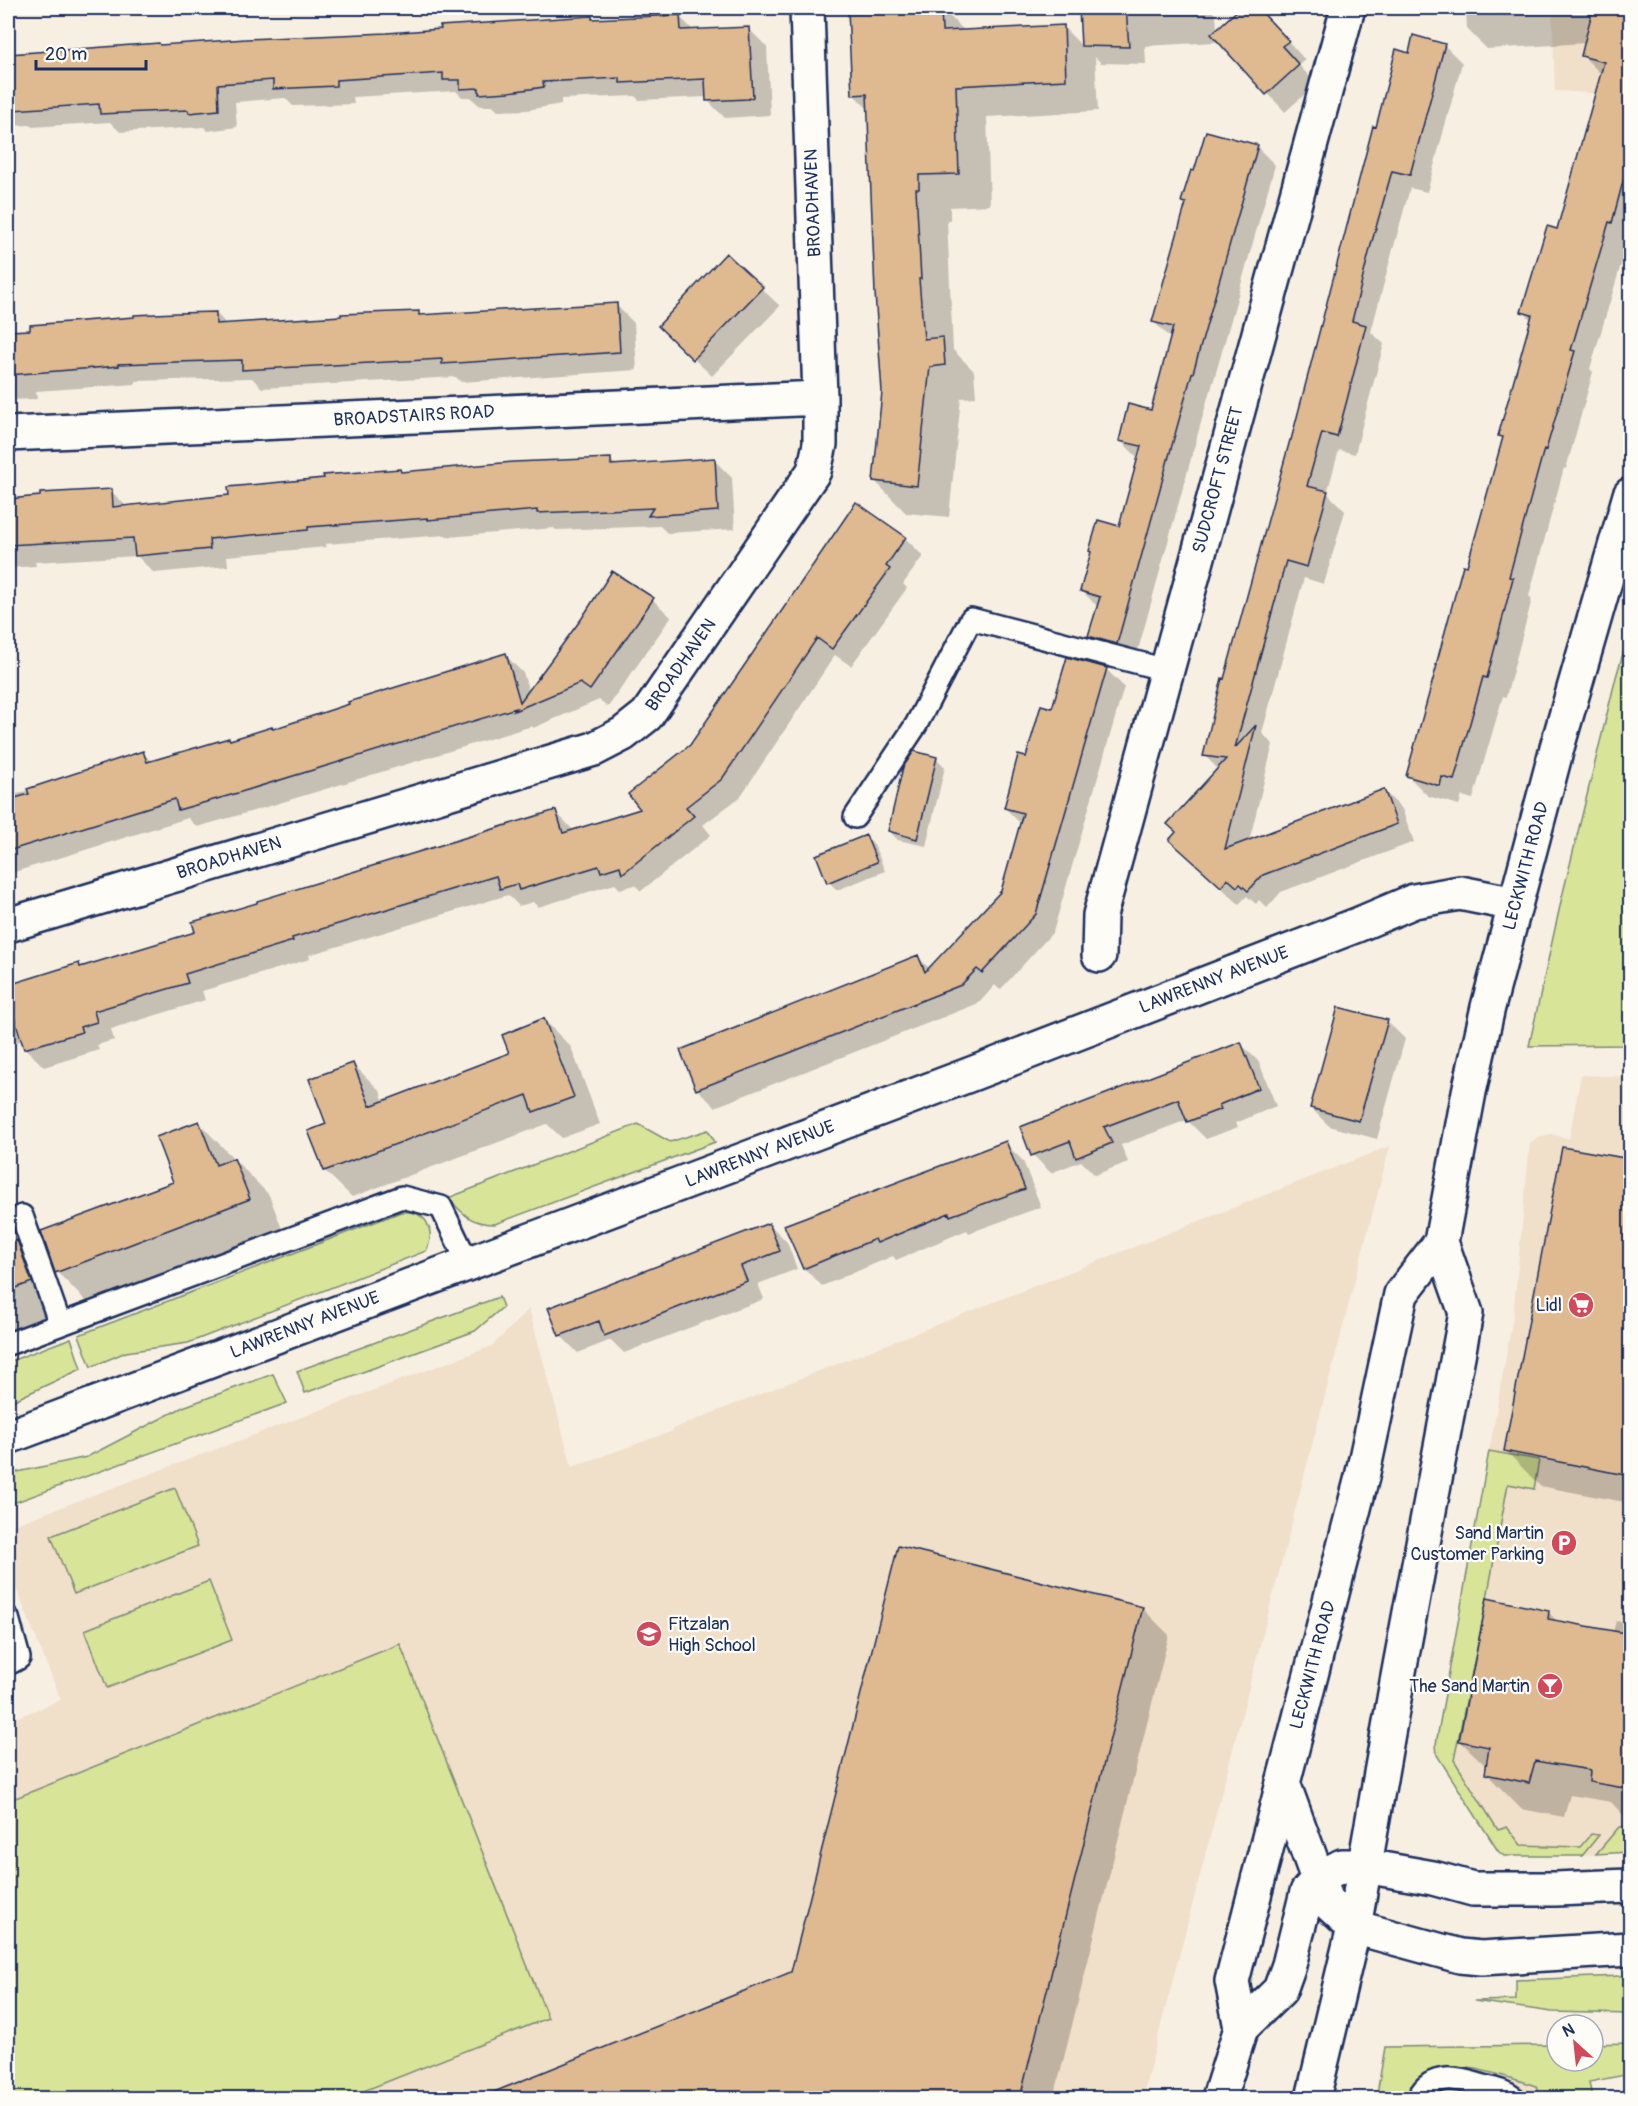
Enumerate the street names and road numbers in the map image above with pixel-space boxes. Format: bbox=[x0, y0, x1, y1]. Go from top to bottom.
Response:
street label: BROADHAVEN bbox=[800, 148, 826, 258]
street label: BROADSTAIRS ROAD bbox=[333, 400, 495, 432]
street label: SUDCROFT STREET bbox=[1187, 404, 1249, 556]
street label: BROADHAVEN bbox=[640, 614, 722, 716]
street label: LECKWITH ROAD bbox=[1498, 799, 1554, 933]
street label: BROADHAVEN bbox=[174, 831, 284, 885]
street label: LAWRENNY AVENUE bbox=[1136, 941, 1292, 1019]
street label: LAWRENNY AVENUE bbox=[682, 1115, 838, 1193]
street label: LAWRENNY AVENUE bbox=[227, 1286, 383, 1364]
street label: LECKWITH ROAD bbox=[1285, 1598, 1341, 1732]

